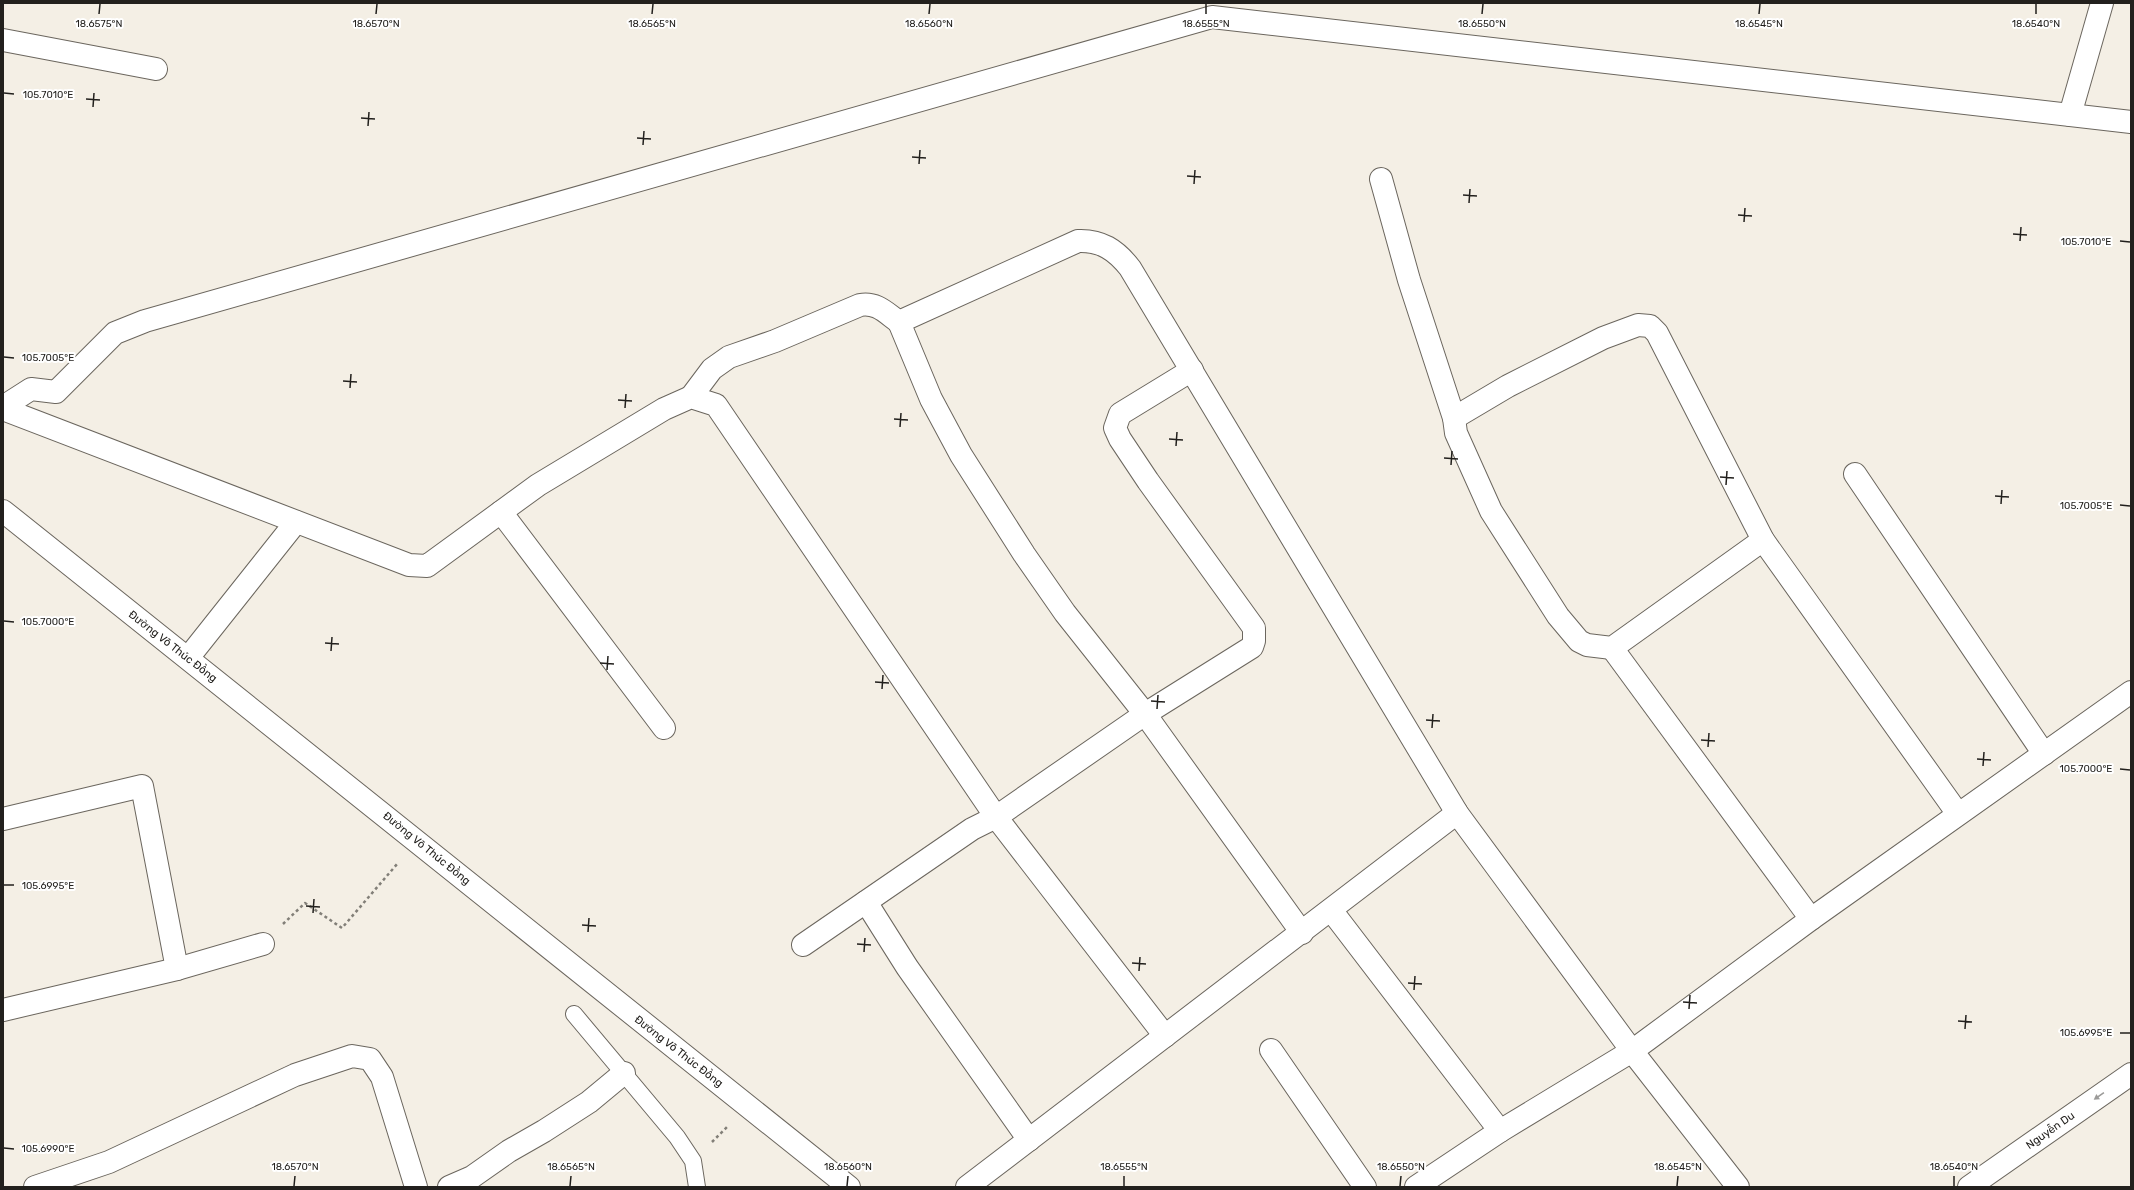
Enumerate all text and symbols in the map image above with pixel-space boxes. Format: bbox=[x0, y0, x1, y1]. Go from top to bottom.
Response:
text: 18.6575°N bbox=[76, 18, 122, 30]
text: 18.6570°N bbox=[352, 18, 400, 30]
text: 18.6565°N bbox=[628, 18, 676, 30]
text: 18.6560°N bbox=[905, 18, 953, 30]
text: 18.6555°N bbox=[1182, 18, 1230, 30]
text: 18.6550°N bbox=[1458, 18, 1506, 30]
text: 18.6545°N bbox=[1735, 18, 1783, 30]
text: 18.6540°N bbox=[2012, 18, 2060, 30]
text: 105.7010°E bbox=[23, 89, 73, 101]
text: 105.7010°E bbox=[2061, 236, 2111, 248]
text: 105.7005°E bbox=[22, 352, 74, 364]
text: 105.7005°E bbox=[2060, 500, 2112, 512]
street label: Đường Võ Thúc Đồng bbox=[126, 607, 220, 685]
text: 105.7000°E bbox=[22, 616, 74, 628]
text: 105.7000°E bbox=[2060, 763, 2112, 775]
street label: Đường Võ Thúc Đồng bbox=[380, 808, 474, 888]
text: 105.6995°E bbox=[22, 880, 74, 892]
street label: Đường Võ Thúc Đồng bbox=[632, 1012, 726, 1090]
text: 105.6995°E bbox=[2060, 1027, 2112, 1039]
one-way arrow bbox=[2094, 1092, 2104, 1100]
street label: Nguyễn Du bbox=[2023, 1109, 2077, 1152]
text: 105.6990°E bbox=[21, 1143, 75, 1155]
text: 18.6570°N bbox=[271, 1161, 319, 1173]
text: 18.6565°N bbox=[547, 1161, 595, 1173]
text: 18.6560°N bbox=[824, 1161, 872, 1173]
text: 18.6555°N bbox=[1100, 1161, 1148, 1173]
text: 18.6550°N bbox=[1377, 1161, 1425, 1173]
text: 18.6545°N bbox=[1654, 1161, 1702, 1173]
text: 18.6540°N bbox=[1930, 1161, 1978, 1173]

